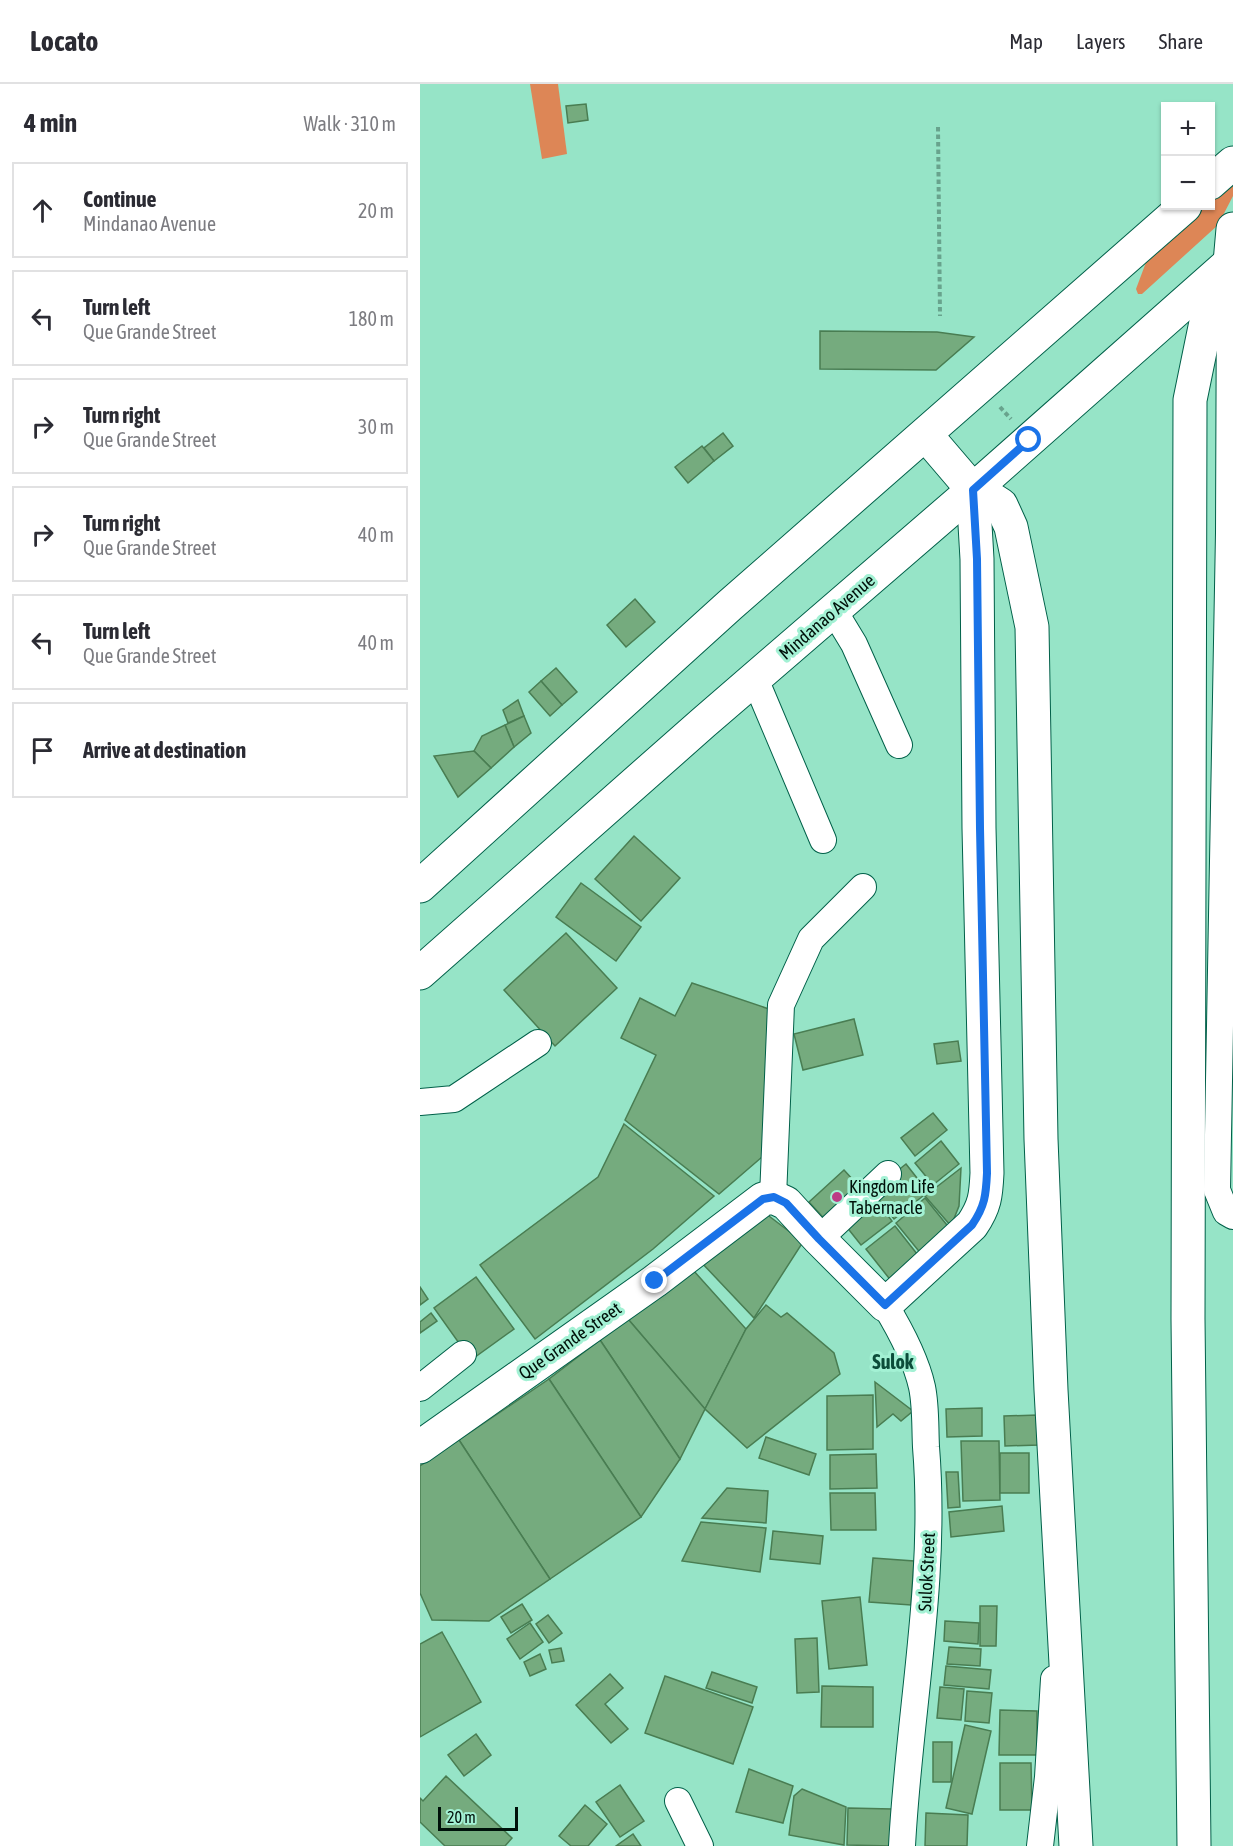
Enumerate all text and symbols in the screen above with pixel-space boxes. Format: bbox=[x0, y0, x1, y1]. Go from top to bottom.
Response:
text: Locato bbox=[30, 25, 98, 57]
text: Map bbox=[1009, 29, 1043, 53]
text: Layers bbox=[1076, 29, 1126, 53]
text: Share bbox=[1159, 29, 1203, 53]
map controls bbox=[1161, 102, 1215, 210]
button: + bbox=[1161, 102, 1215, 156]
text: 4 min bbox=[24, 108, 77, 138]
text: Walk · 310 m bbox=[304, 112, 396, 135]
button: − bbox=[1161, 156, 1215, 210]
text: Continue bbox=[83, 186, 157, 212]
icon: ahead bbox=[26, 194, 59, 227]
text: 20 m bbox=[358, 199, 394, 222]
text: Mindanao Avenue bbox=[83, 212, 216, 235]
text: Turn left bbox=[83, 294, 150, 320]
icon: left bbox=[26, 302, 59, 335]
text: 180 m bbox=[349, 307, 394, 330]
text: Que Grande Street bbox=[83, 320, 216, 343]
text: Turn right bbox=[83, 402, 160, 428]
icon: right bbox=[26, 410, 59, 443]
text: 30 m bbox=[358, 415, 394, 438]
route start bbox=[1015, 426, 1041, 452]
text: Que Grande Street bbox=[83, 428, 216, 451]
text: Turn right bbox=[83, 510, 160, 536]
icon: right bbox=[26, 518, 59, 551]
text: 40 m bbox=[358, 523, 394, 546]
text: Que Grande Street bbox=[83, 536, 216, 559]
street label: Mindanao Avenue bbox=[775, 569, 879, 664]
text: Turn left bbox=[83, 618, 150, 644]
icon: left bbox=[26, 626, 59, 659]
text: 40 m bbox=[358, 631, 394, 654]
text: Que Grande Street bbox=[83, 644, 216, 667]
icon: arrive bbox=[26, 734, 59, 767]
text: Arrive at destination bbox=[83, 737, 246, 763]
place label: Kingdom Life Tabernacle bbox=[849, 1176, 935, 1218]
marker: Kingdom Life Tabernacle bbox=[830, 1190, 844, 1204]
route end bbox=[641, 1267, 667, 1293]
street label: Que Grande Street bbox=[514, 1298, 625, 1384]
district label: Sulok bbox=[872, 1350, 914, 1373]
street label: Sulok Street bbox=[914, 1532, 939, 1612]
scale bar bbox=[438, 1804, 518, 1832]
text: 20 m bbox=[447, 1808, 476, 1826]

